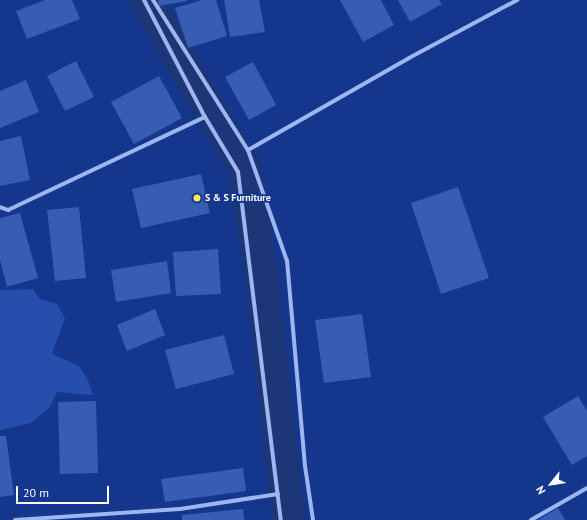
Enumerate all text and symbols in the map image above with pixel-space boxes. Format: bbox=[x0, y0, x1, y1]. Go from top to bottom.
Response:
place label: S & S Furniture bbox=[205, 192, 271, 204]
marker: S & S Furniture bbox=[192, 193, 202, 203]
north arrow bbox=[531, 464, 571, 504]
scale bar bbox=[18, 478, 111, 504]
text: N bbox=[533, 483, 548, 497]
text: 20 m bbox=[23, 485, 49, 500]

